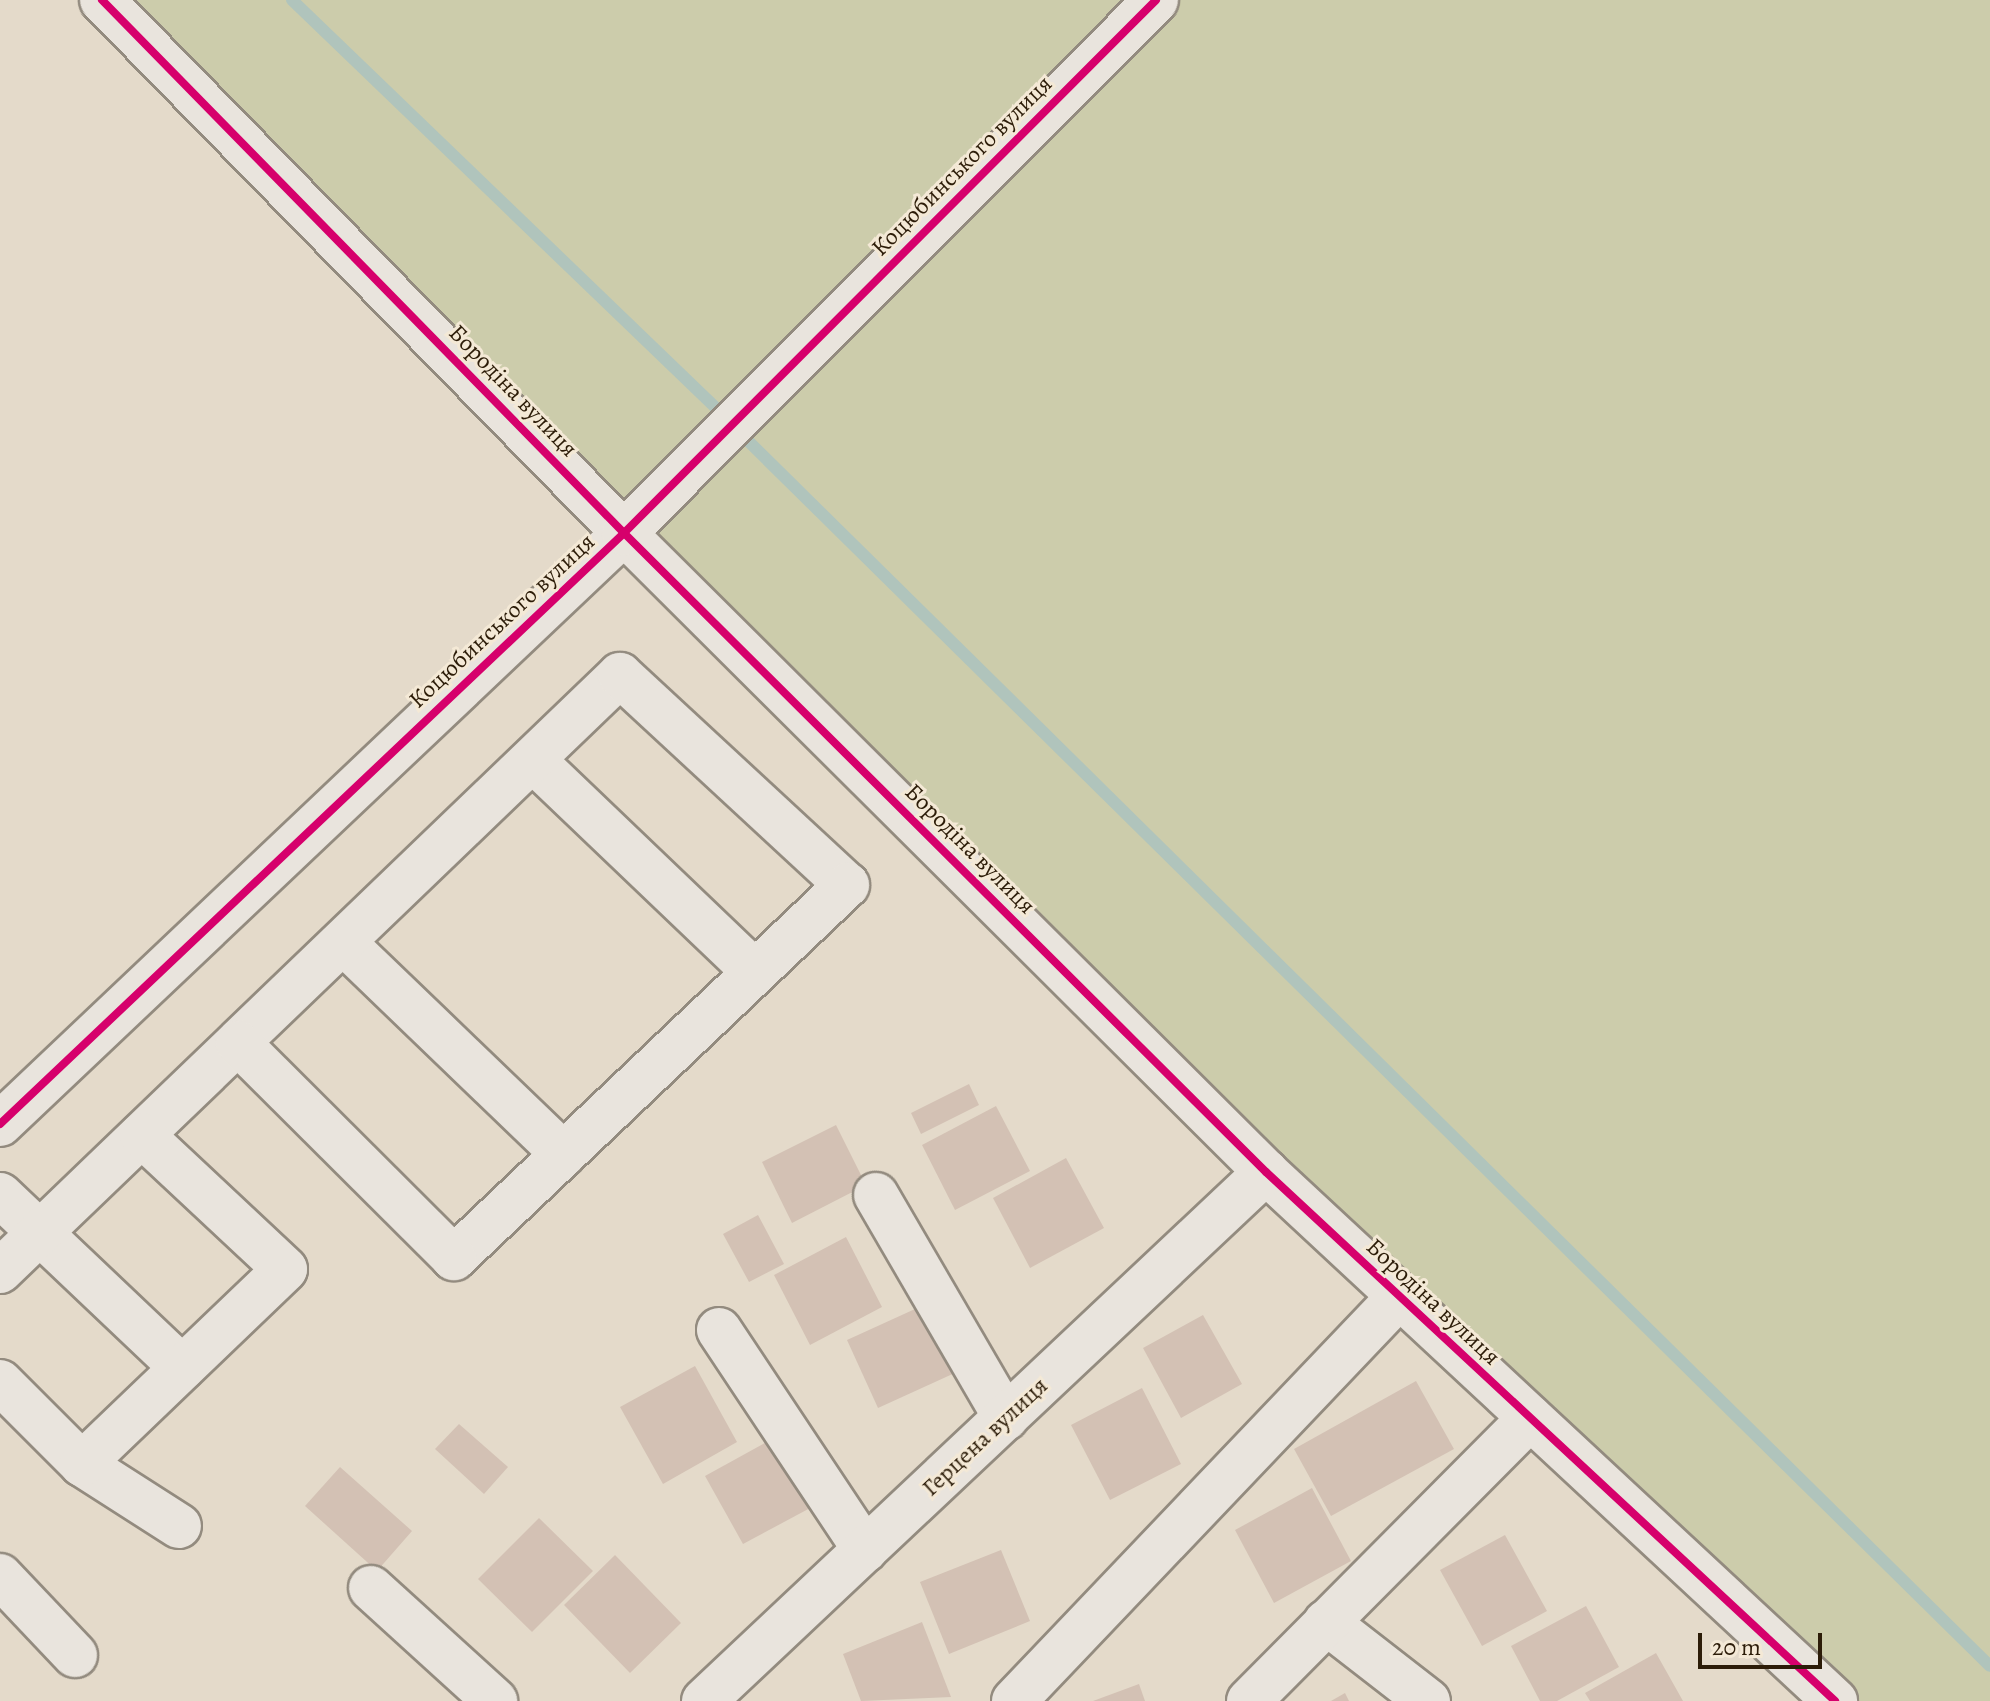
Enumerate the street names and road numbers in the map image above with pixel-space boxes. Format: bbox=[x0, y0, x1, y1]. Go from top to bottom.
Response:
street label: Коцюбинського вулиця bbox=[866, 70, 1058, 262]
street label: Бородіна вулиця bbox=[443, 319, 583, 463]
street label: Коцюбинського вулиця bbox=[403, 527, 601, 715]
street label: Бородіна вулиця bbox=[899, 778, 1041, 920]
street label: Бородіна вулиця bbox=[1360, 1233, 1506, 1371]
street label: Герцена вулиця bbox=[916, 1372, 1054, 1502]

